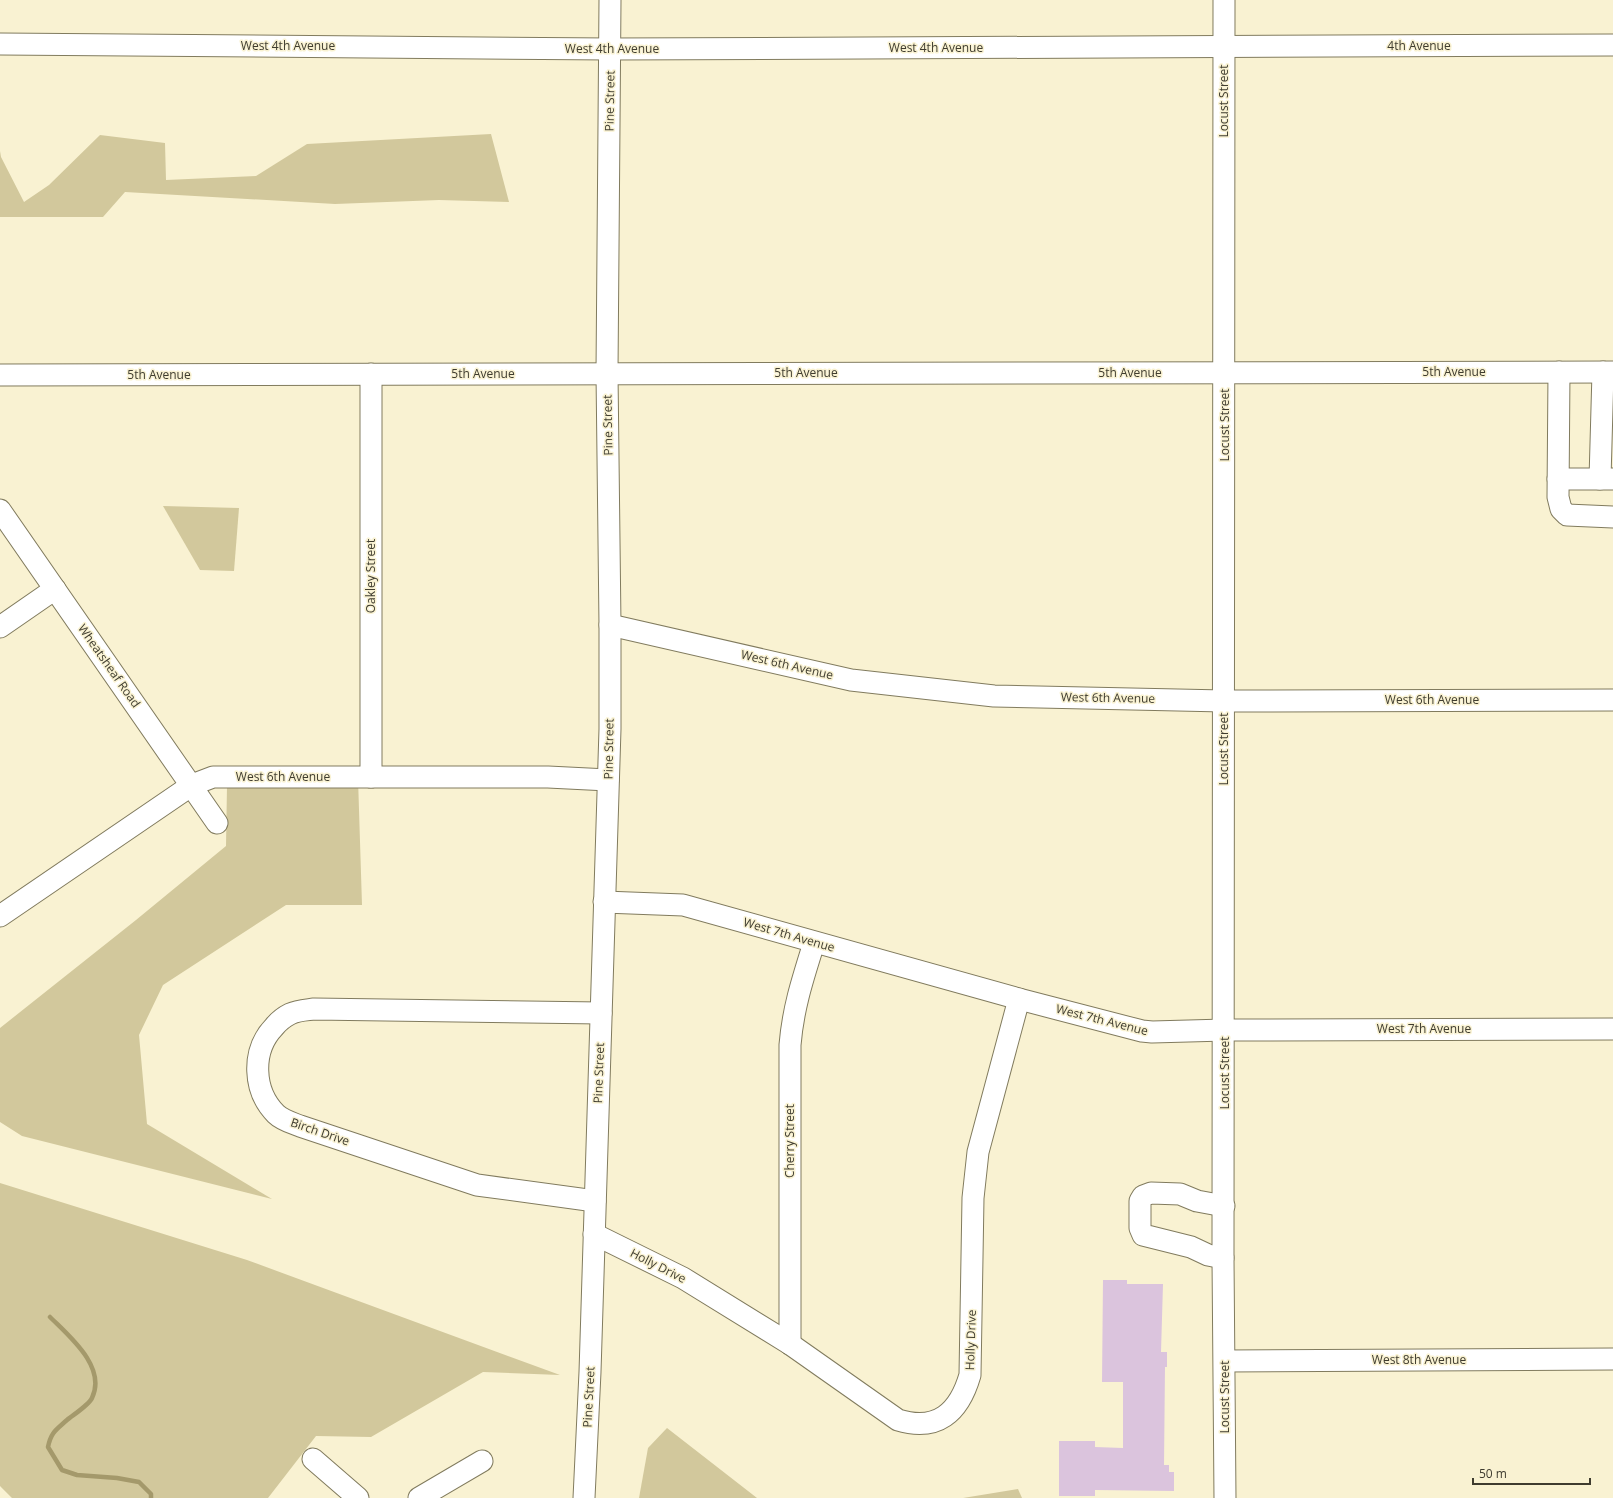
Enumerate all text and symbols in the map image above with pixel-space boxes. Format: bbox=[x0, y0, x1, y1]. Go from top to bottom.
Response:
street label: West 4th Avenue bbox=[241, 37, 335, 54]
street label: 4th Avenue bbox=[1387, 37, 1451, 54]
street label: West 4th Avenue bbox=[889, 39, 983, 56]
street label: West 4th Avenue bbox=[565, 40, 659, 57]
street label: Locust Street bbox=[1215, 64, 1232, 138]
street label: Pine Street bbox=[600, 70, 619, 132]
street label: 5th Avenue bbox=[1422, 363, 1486, 380]
street label: 5th Avenue bbox=[774, 364, 838, 381]
street label: 5th Avenue bbox=[1098, 364, 1162, 381]
street label: 5th Avenue bbox=[451, 365, 515, 382]
street label: 5th Avenue bbox=[127, 366, 191, 383]
street label: Locust Street bbox=[1216, 388, 1233, 462]
street label: Pine Street bbox=[598, 394, 617, 456]
street label: Oakley Street bbox=[362, 539, 379, 613]
street label: Wheatsheaf Road bbox=[74, 621, 145, 711]
street label: West 6th Avenue bbox=[739, 646, 835, 683]
street label: West 6th Avenue bbox=[1061, 688, 1156, 707]
street label: West 6th Avenue bbox=[1385, 691, 1479, 708]
street label: Locust Street bbox=[1215, 712, 1232, 786]
street label: Pine Street bbox=[599, 718, 618, 780]
street label: West 6th Avenue bbox=[236, 768, 330, 785]
street label: West 7th Avenue bbox=[741, 913, 837, 956]
street label: West 7th Avenue bbox=[1054, 1000, 1150, 1039]
street label: West 7th Avenue bbox=[1377, 1020, 1471, 1037]
street label: Locust Street bbox=[1216, 1036, 1233, 1110]
street label: Pine Street bbox=[589, 1042, 608, 1104]
street label: Cherry Street bbox=[781, 1104, 798, 1178]
street label: Birch Drive bbox=[288, 1114, 352, 1150]
street label: Holly Drive bbox=[627, 1244, 689, 1287]
street label: Holly Drive bbox=[961, 1309, 980, 1371]
street label: West 8th Avenue bbox=[1372, 1351, 1466, 1368]
street label: Locust Street bbox=[1216, 1360, 1233, 1434]
street label: Pine Street bbox=[578, 1366, 599, 1428]
scale bar bbox=[1473, 1460, 1590, 1486]
text: 50 m bbox=[1479, 1465, 1507, 1482]

